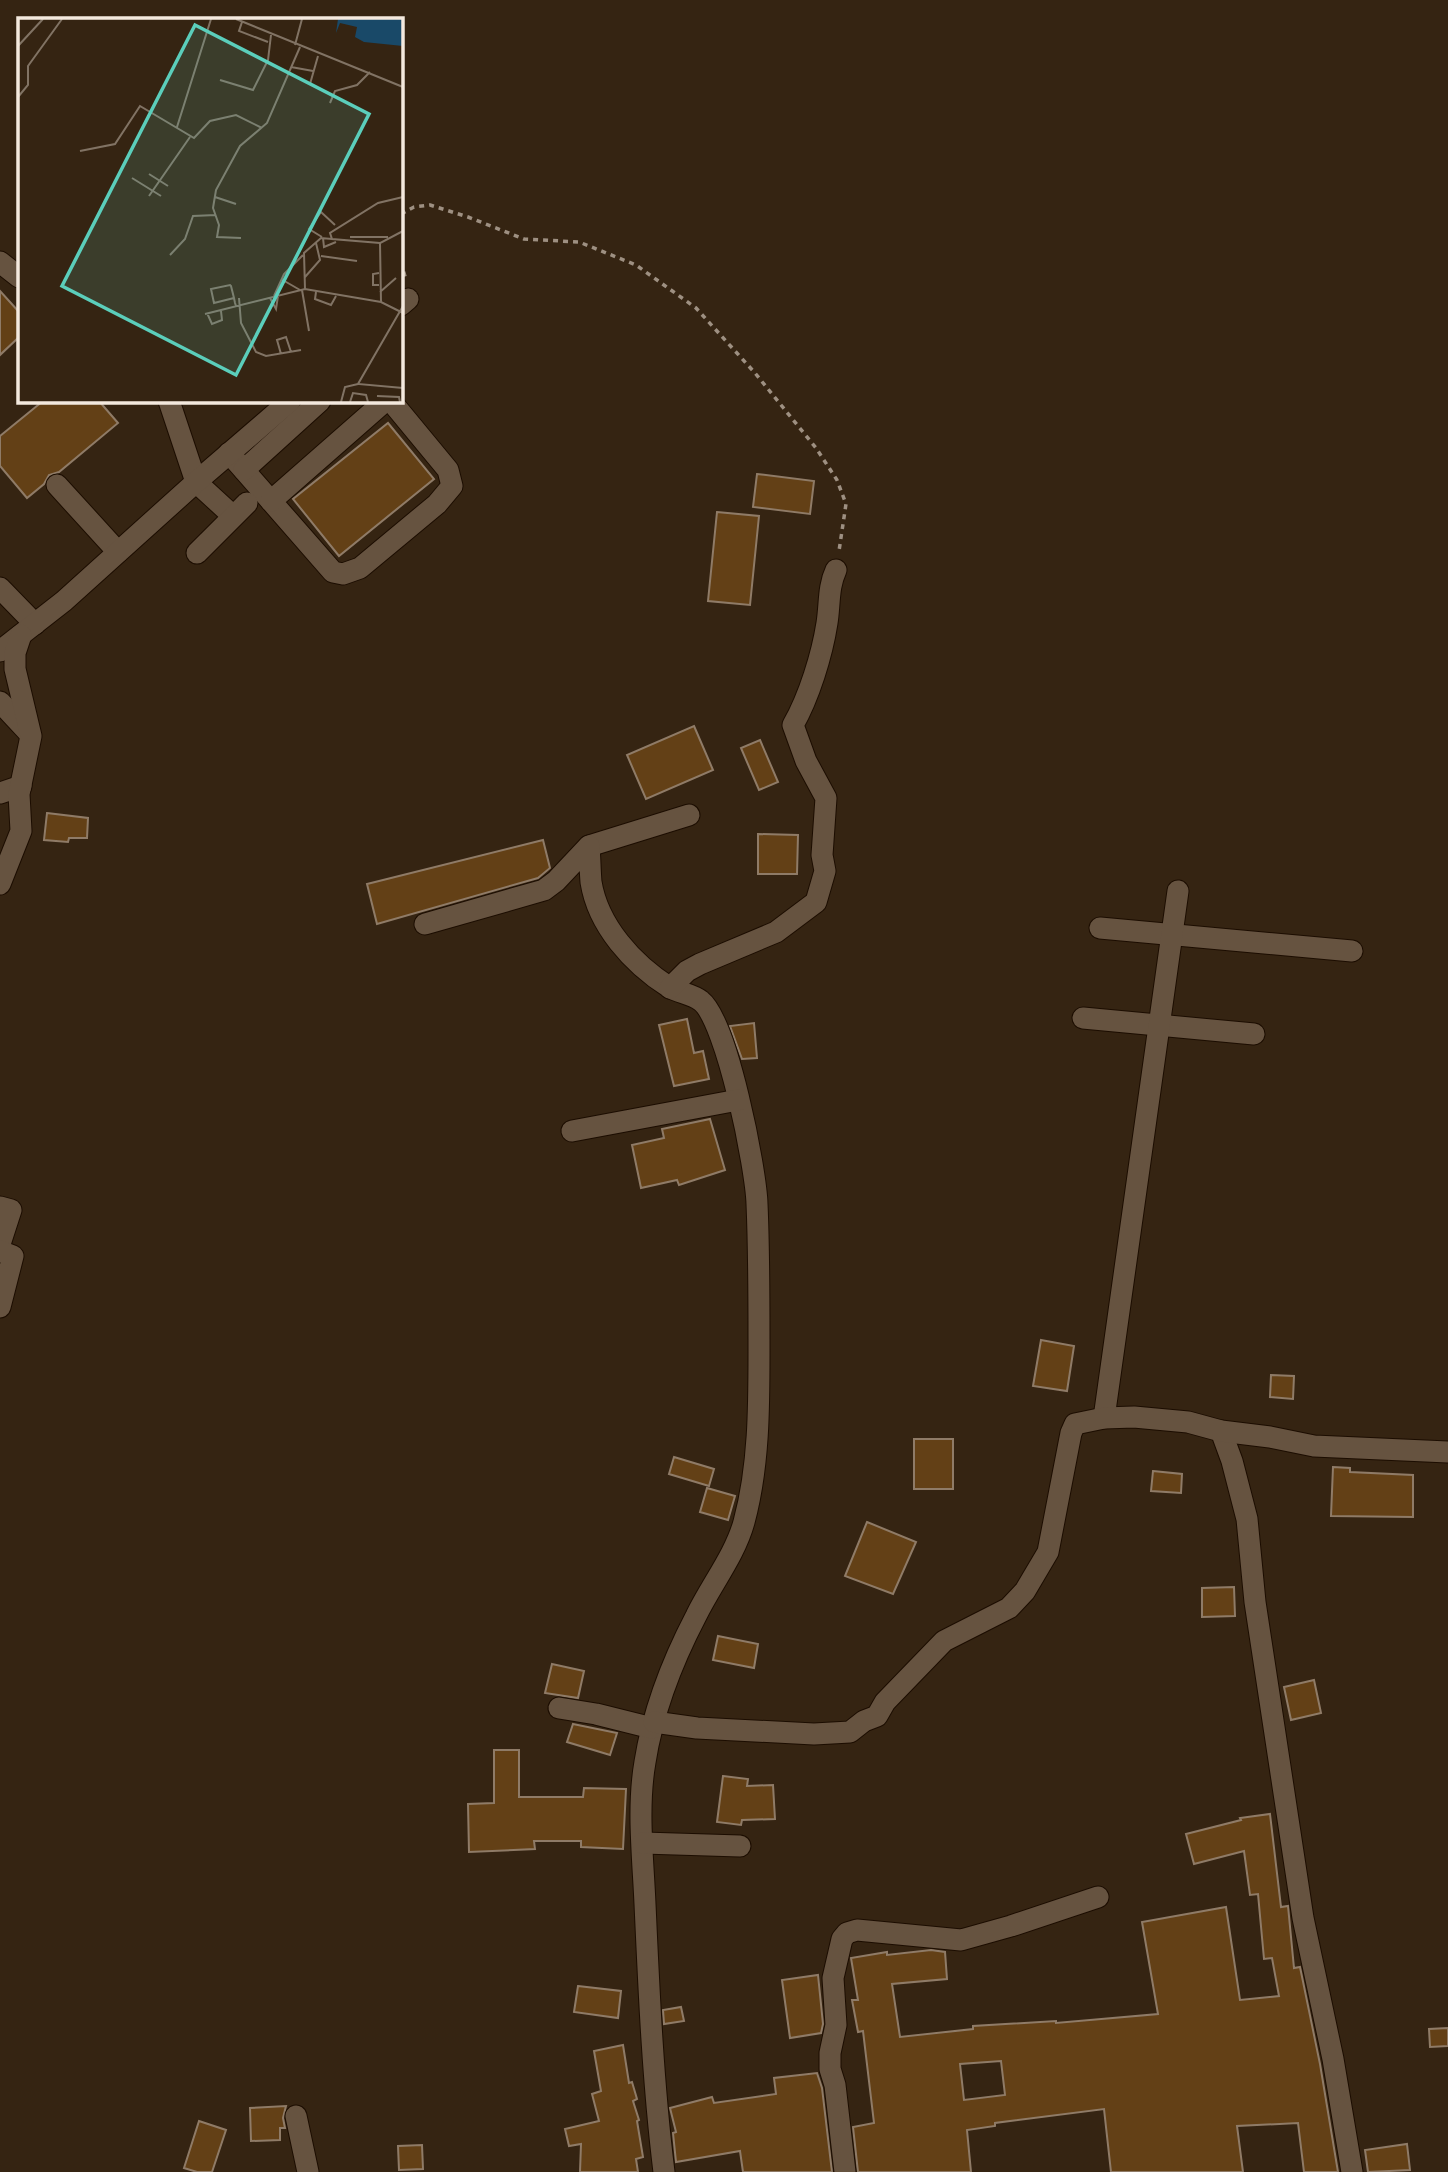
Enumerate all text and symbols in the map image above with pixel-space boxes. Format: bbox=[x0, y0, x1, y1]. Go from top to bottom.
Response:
inset map bbox=[18, 18, 402, 402]

